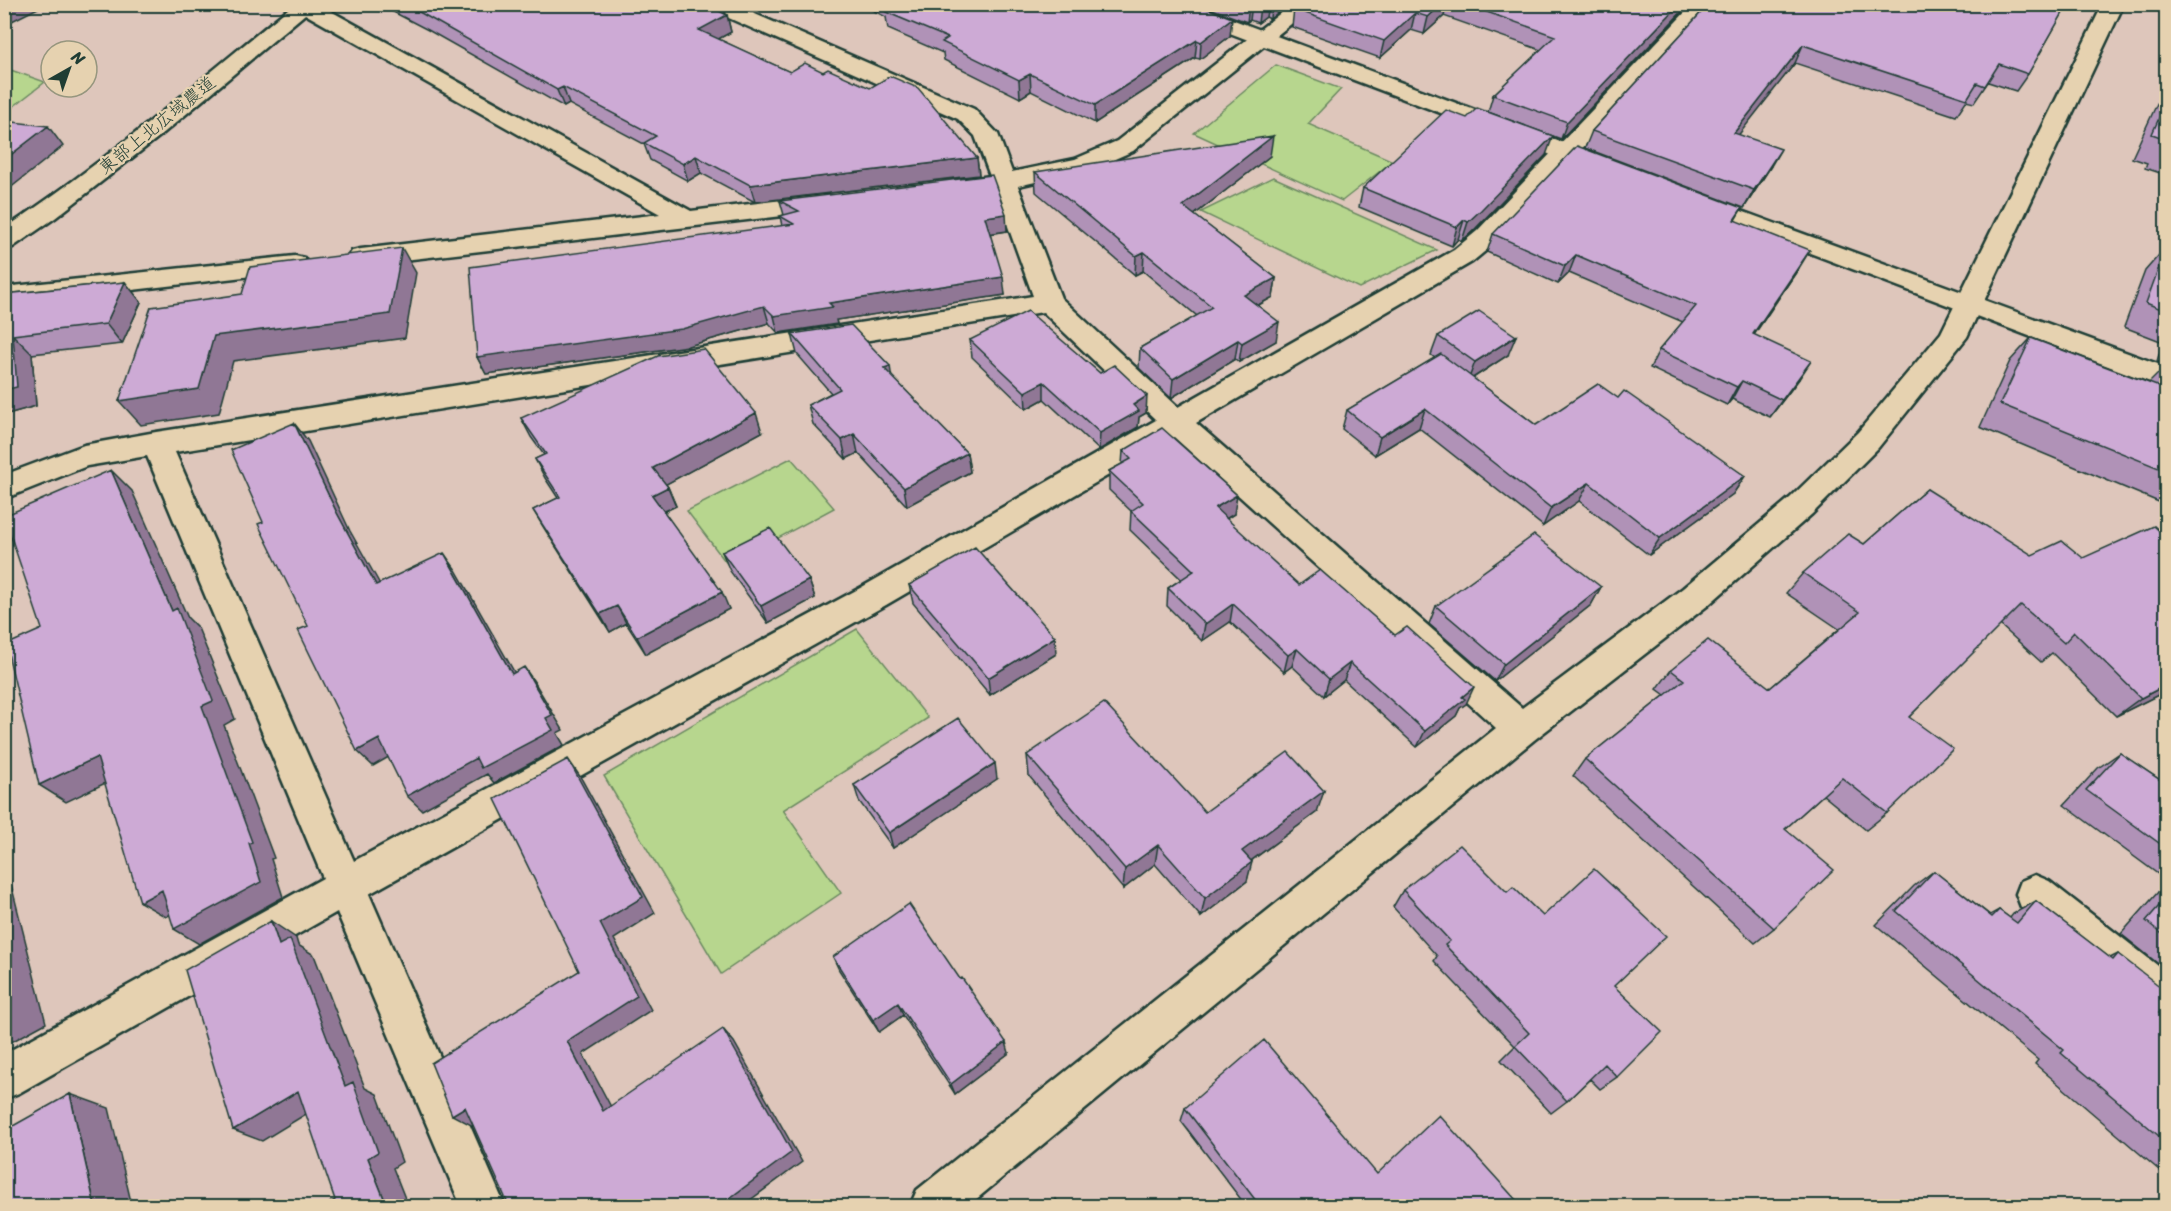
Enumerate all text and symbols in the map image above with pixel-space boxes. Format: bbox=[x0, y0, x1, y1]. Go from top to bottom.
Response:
north arrow bbox=[39, 39, 99, 99]
text: N bbox=[64, 43, 93, 73]
street label: 東部上北広域農道 bbox=[91, 67, 223, 183]

